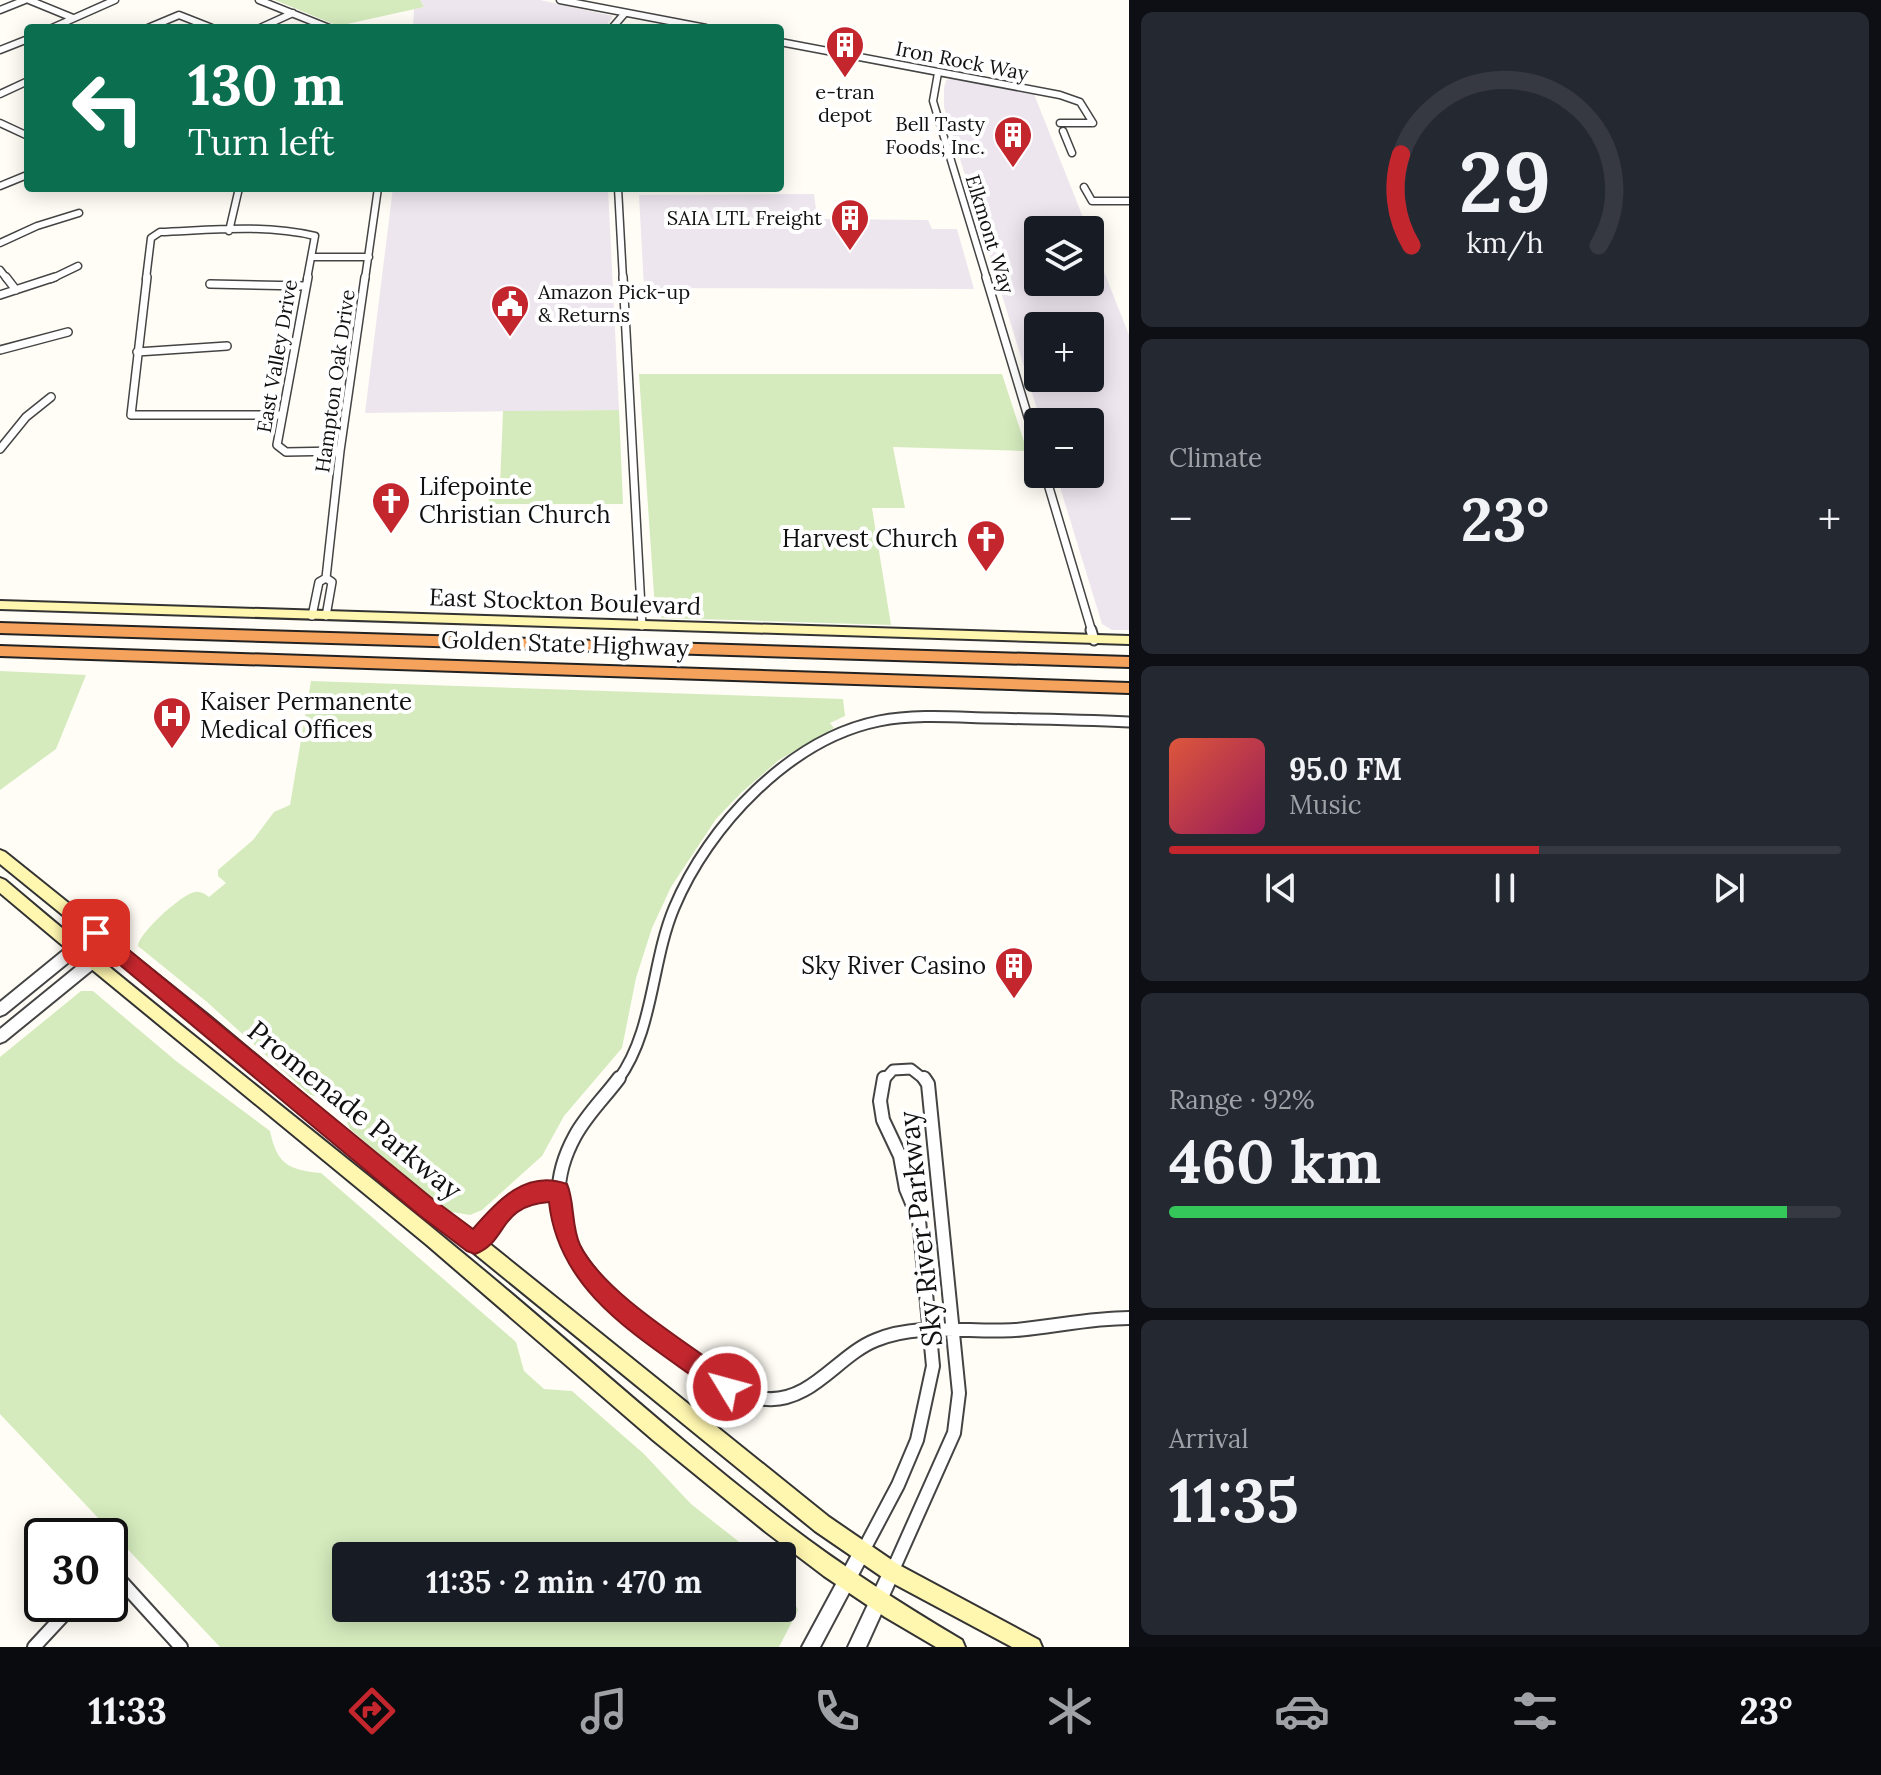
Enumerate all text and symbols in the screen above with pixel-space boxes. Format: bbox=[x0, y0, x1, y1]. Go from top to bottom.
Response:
building icon: e-tran depot bbox=[824, 24, 866, 79]
street label: Iron Rock Way bbox=[894, 35, 1031, 86]
text: 130 m bbox=[188, 49, 344, 120]
icon: left bbox=[56, 56, 160, 160]
place label: e-tran depot bbox=[815, 79, 875, 127]
place label: Bell Tasty Foods, Inc. bbox=[885, 111, 985, 159]
building icon: Bell Tasty Foods, Inc. bbox=[992, 114, 1034, 169]
text: Turn left bbox=[188, 119, 335, 165]
text: 29 bbox=[1459, 127, 1551, 234]
street label: Elkmont Way bbox=[961, 171, 1021, 297]
building icon: SAIA LTL Freight bbox=[829, 197, 871, 252]
place label: SAIA LTL Freight bbox=[667, 205, 822, 230]
map controls bbox=[1024, 216, 1104, 488]
button: layers bbox=[1024, 216, 1104, 296]
text: km/h bbox=[1466, 224, 1544, 261]
street label: East Valley Drive bbox=[251, 277, 302, 435]
place label: Amazon Pick-up & Returns bbox=[537, 279, 690, 327]
public building icon: Amazon Pick-up & Returns bbox=[489, 283, 531, 338]
street label: Hampton Oak Drive bbox=[309, 288, 360, 474]
button: + bbox=[1024, 312, 1104, 392]
button: − bbox=[1024, 408, 1104, 488]
text: Climate bbox=[1169, 441, 1262, 474]
place label: Lifepointe Christian Church bbox=[419, 471, 611, 530]
church icon: Lifepointe Christian Church bbox=[370, 480, 412, 535]
text: 23° bbox=[1461, 481, 1549, 557]
text: − bbox=[1169, 491, 1192, 547]
text: + bbox=[1818, 491, 1841, 547]
church icon: Harvest Church bbox=[965, 518, 1007, 573]
place label: Harvest Church bbox=[782, 523, 958, 554]
street label: East Stockton Boulevard bbox=[428, 581, 702, 622]
street label: Golden State Highway bbox=[441, 624, 690, 663]
place label: Kaiser Permanente Medical Offices bbox=[200, 686, 412, 745]
hospital icon: Kaiser Permanente Medical Offices bbox=[151, 695, 193, 750]
text: 95.0 FM bbox=[1289, 750, 1402, 788]
text: Music bbox=[1289, 788, 1362, 821]
icon: previous bbox=[1259, 866, 1303, 910]
icon: pause bbox=[1483, 866, 1527, 910]
icon: next bbox=[1707, 866, 1751, 910]
pin bbox=[62, 899, 130, 967]
icon: arrive bbox=[74, 911, 118, 955]
building icon: Sky River Casino bbox=[993, 945, 1035, 1000]
place label: Sky River Casino bbox=[801, 950, 986, 981]
street label: Promenade Parkway bbox=[240, 1012, 470, 1208]
text: Range · 92% bbox=[1169, 1083, 1315, 1116]
street label: Sky River Parkway bbox=[890, 1109, 950, 1349]
text: 460 km bbox=[1169, 1123, 1381, 1199]
position arrow bbox=[685, 1345, 769, 1429]
text: Arrival bbox=[1169, 1422, 1248, 1455]
text: 11:35 bbox=[1169, 1462, 1299, 1538]
speed limit sign: 30 bbox=[24, 1518, 128, 1622]
text: 11:35 · 2 min · 470 m bbox=[426, 1563, 702, 1601]
icon: directions bbox=[344, 1683, 400, 1739]
icon: music bbox=[576, 1683, 632, 1739]
icon: phone bbox=[809, 1683, 865, 1739]
icon: climate bbox=[1042, 1683, 1098, 1739]
icon: car bbox=[1274, 1683, 1330, 1739]
icon: filters bbox=[1507, 1683, 1563, 1739]
text: 11:33 bbox=[88, 1688, 167, 1734]
text: 23° bbox=[1739, 1688, 1793, 1734]

